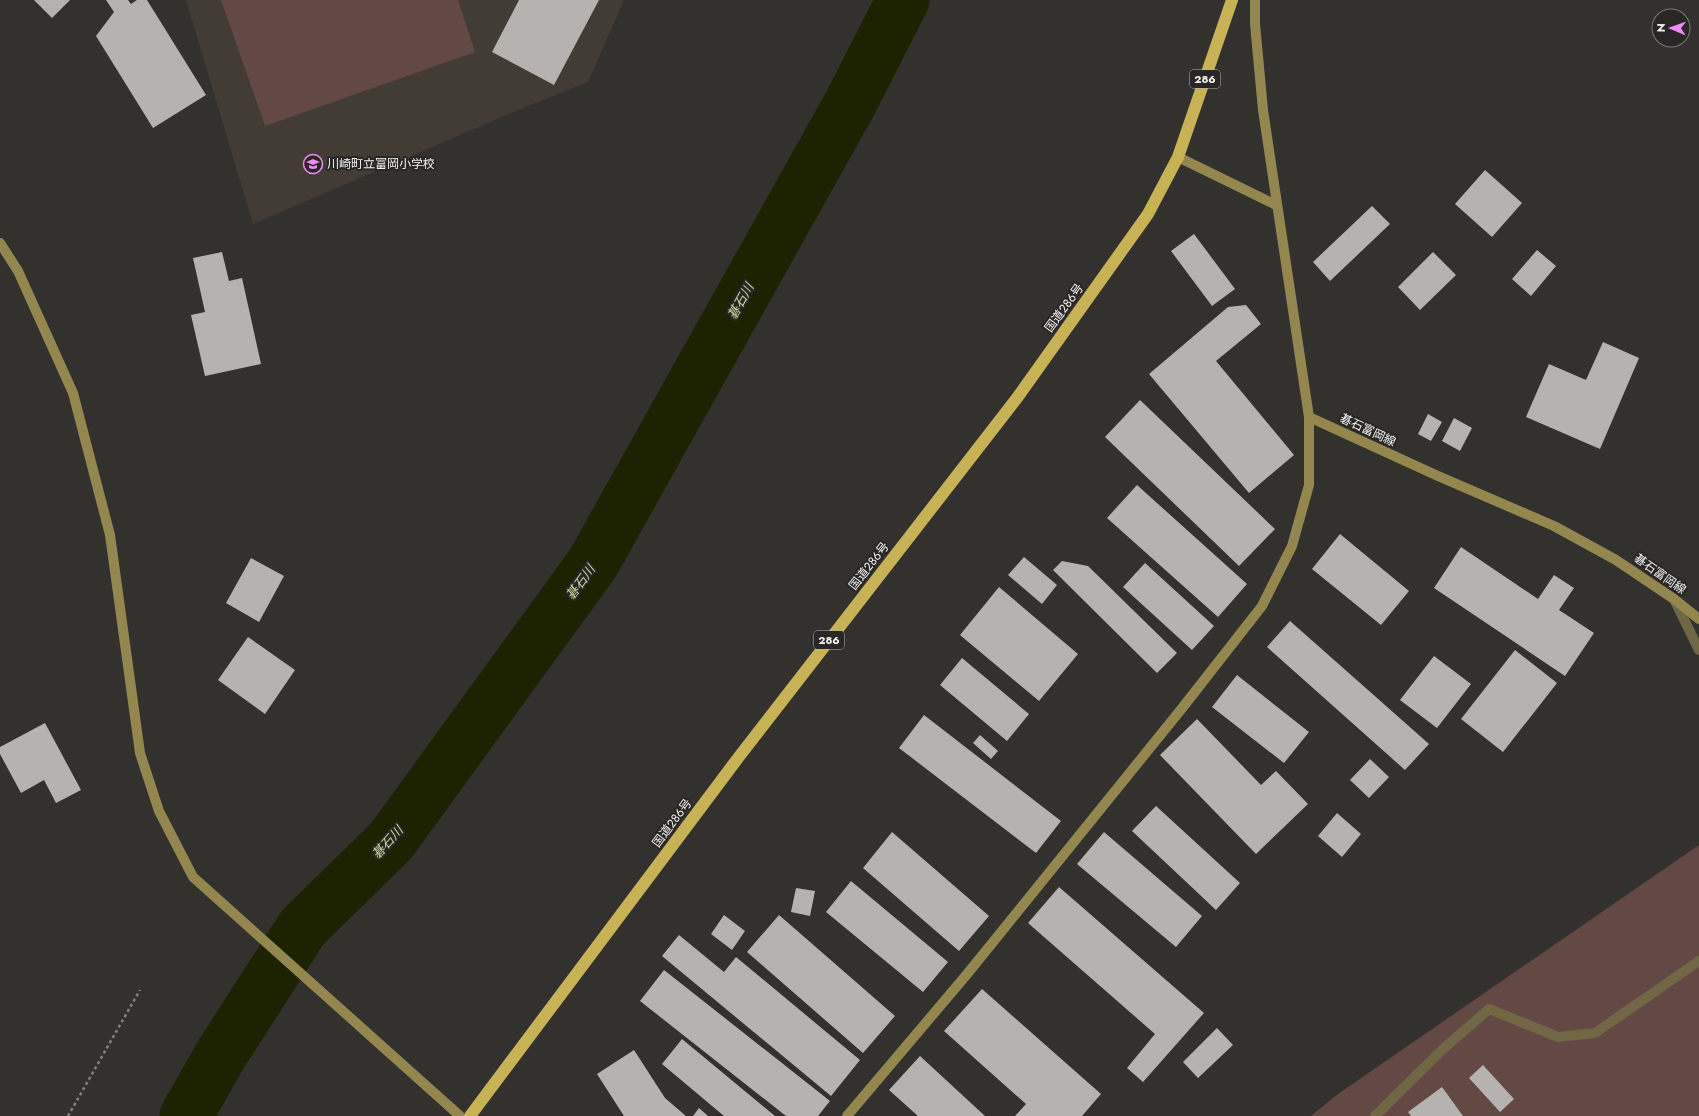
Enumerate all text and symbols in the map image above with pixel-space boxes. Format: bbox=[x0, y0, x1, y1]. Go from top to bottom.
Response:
north arrow bbox=[1651, 8, 1691, 48]
text: N bbox=[1653, 23, 1669, 32]
road number: 286 bbox=[1190, 70, 1220, 88]
school or university icon: 川崎町立富岡小学校 bbox=[302, 153, 324, 175]
place label: 川崎町立富岡小学校 bbox=[327, 155, 435, 173]
water label: 碁石川 bbox=[723, 278, 759, 323]
street label: 国道286号 bbox=[1040, 280, 1088, 336]
street label: 碁石富岡線 bbox=[1337, 409, 1399, 451]
street label: 国道286号 bbox=[845, 538, 893, 594]
street label: 碁石富岡線 bbox=[1630, 549, 1690, 599]
water label: 碁石川 bbox=[561, 559, 601, 604]
road number: 286 bbox=[814, 631, 844, 649]
street label: 国道286号 bbox=[648, 795, 696, 851]
water label: 碁石川 bbox=[367, 820, 409, 863]

